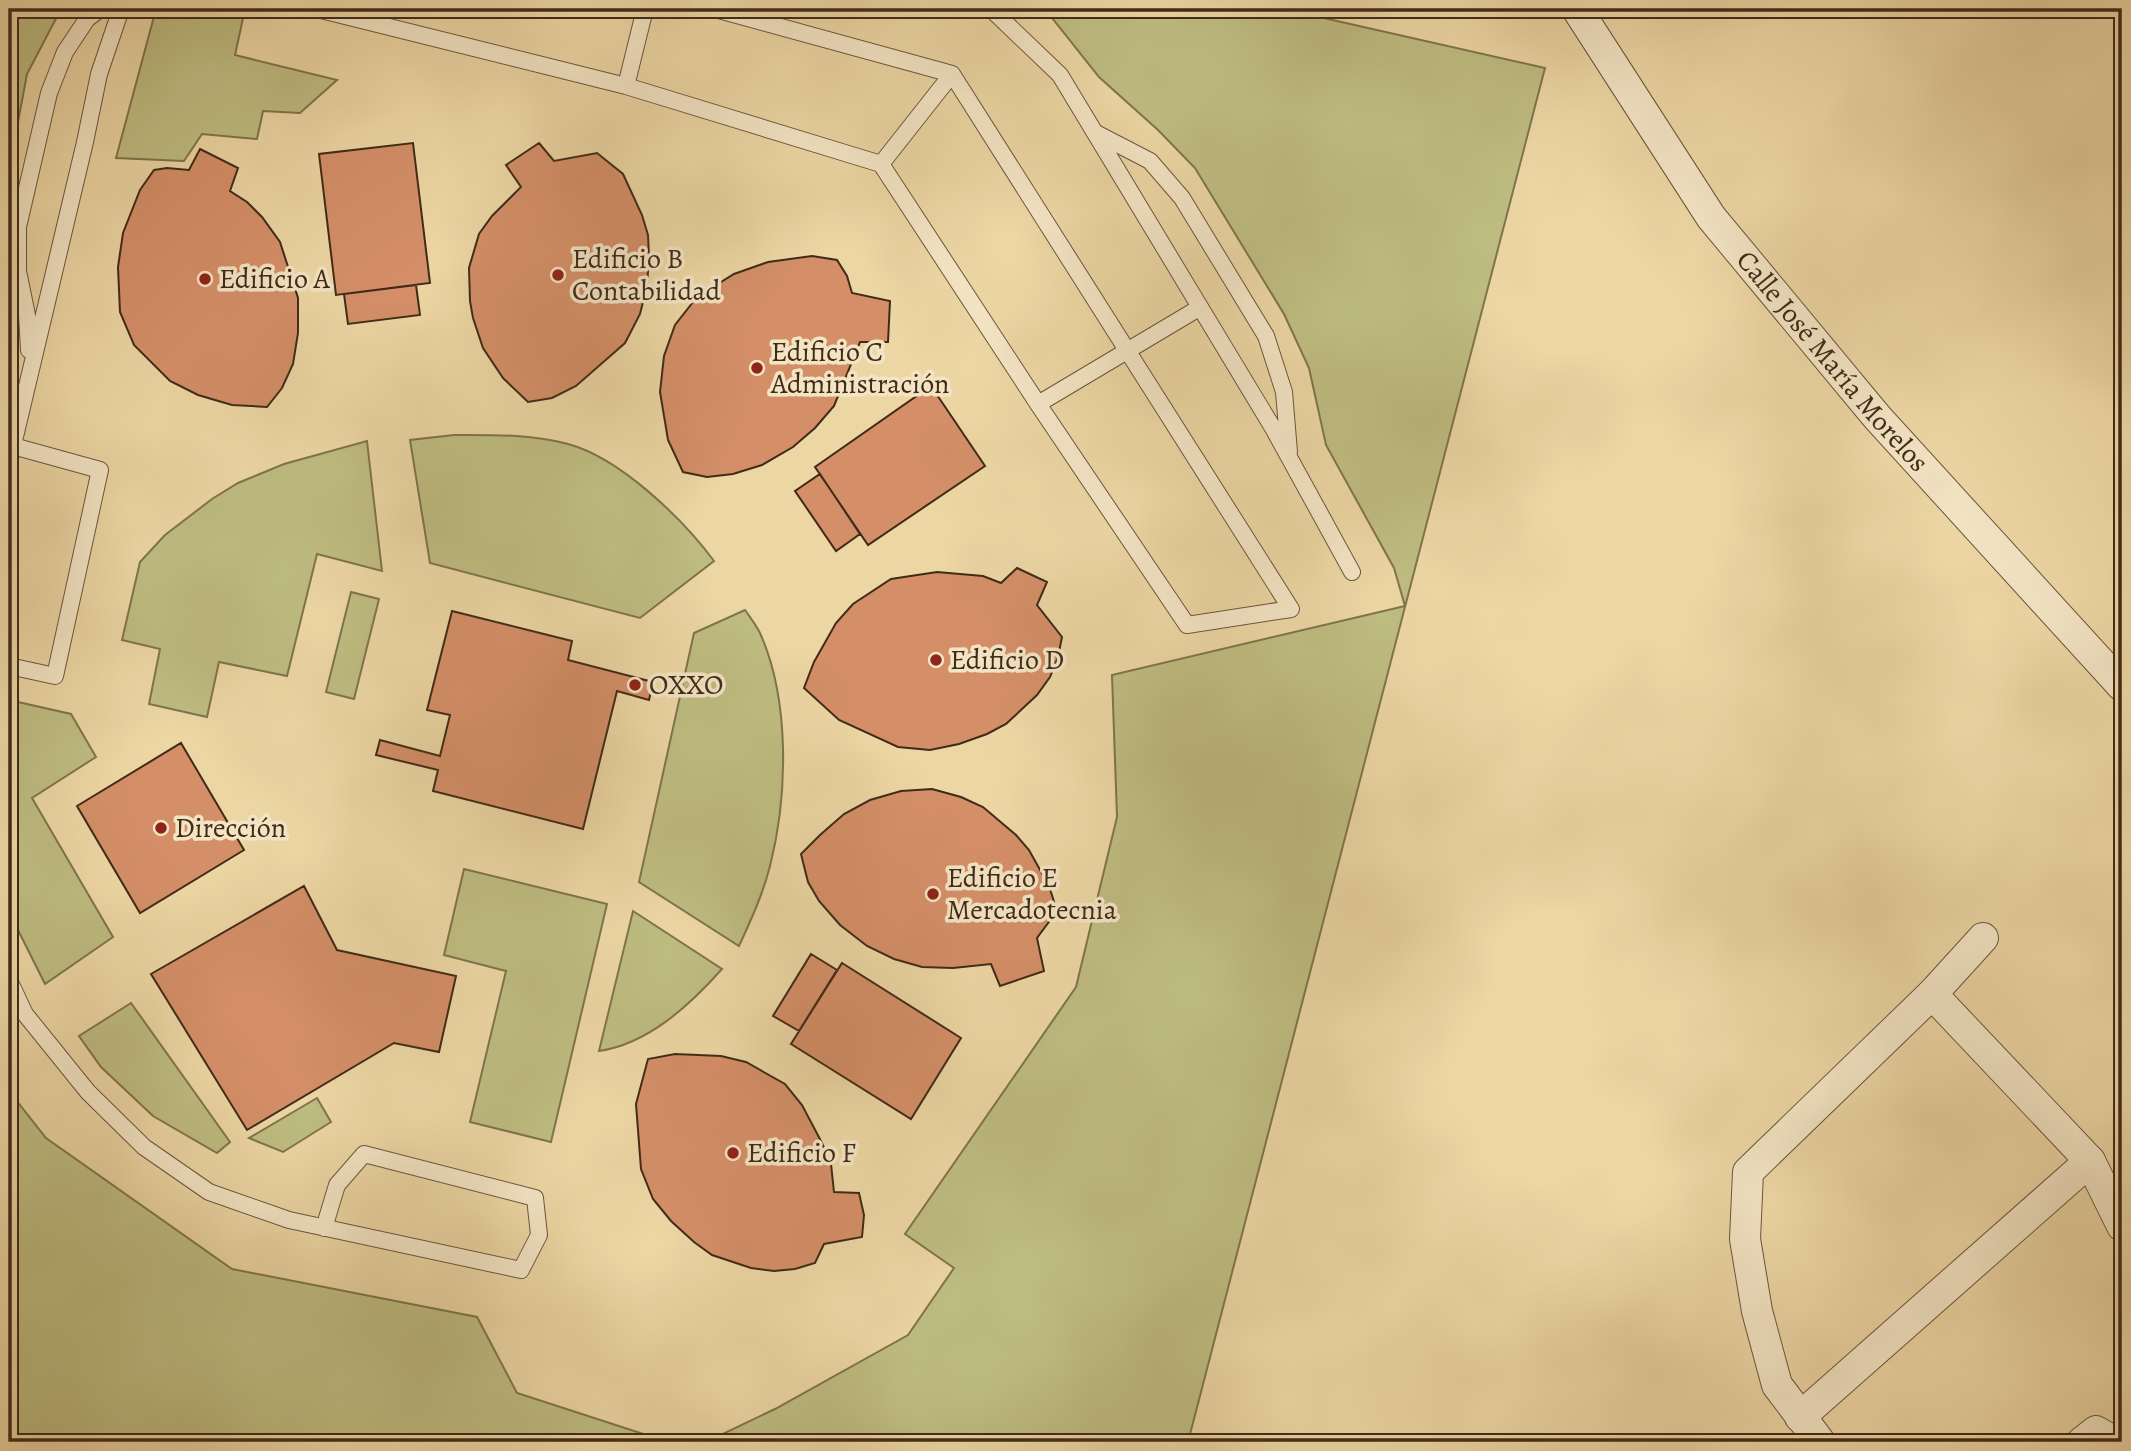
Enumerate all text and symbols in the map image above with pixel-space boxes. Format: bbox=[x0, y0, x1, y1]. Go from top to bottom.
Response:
place label: Edificio B Contabilidad bbox=[572, 240, 721, 310]
street label: Calle José María Morelos bbox=[1728, 242, 1937, 480]
place label: Edificio A bbox=[219, 260, 330, 298]
marker: Edificio B Contabilidad bbox=[550, 267, 566, 283]
marker: Edificio A bbox=[197, 271, 213, 287]
place label: Edificio C Administración bbox=[770, 333, 949, 403]
marker: Edificio C Administración bbox=[749, 360, 765, 376]
place label: Edificio D bbox=[950, 641, 1064, 679]
marker: Edificio D bbox=[928, 652, 944, 668]
place label: OXXO bbox=[649, 666, 723, 704]
marker: OXXO bbox=[627, 677, 643, 693]
place label: Dirección bbox=[175, 809, 286, 847]
marker: Dirección bbox=[153, 820, 169, 836]
place label: Edificio E Mercadotecnia bbox=[947, 859, 1117, 929]
marker: Edificio E Mercadotecnia bbox=[925, 886, 941, 902]
place label: Edificio F bbox=[747, 1134, 856, 1172]
marker: Edificio F bbox=[725, 1145, 741, 1161]

